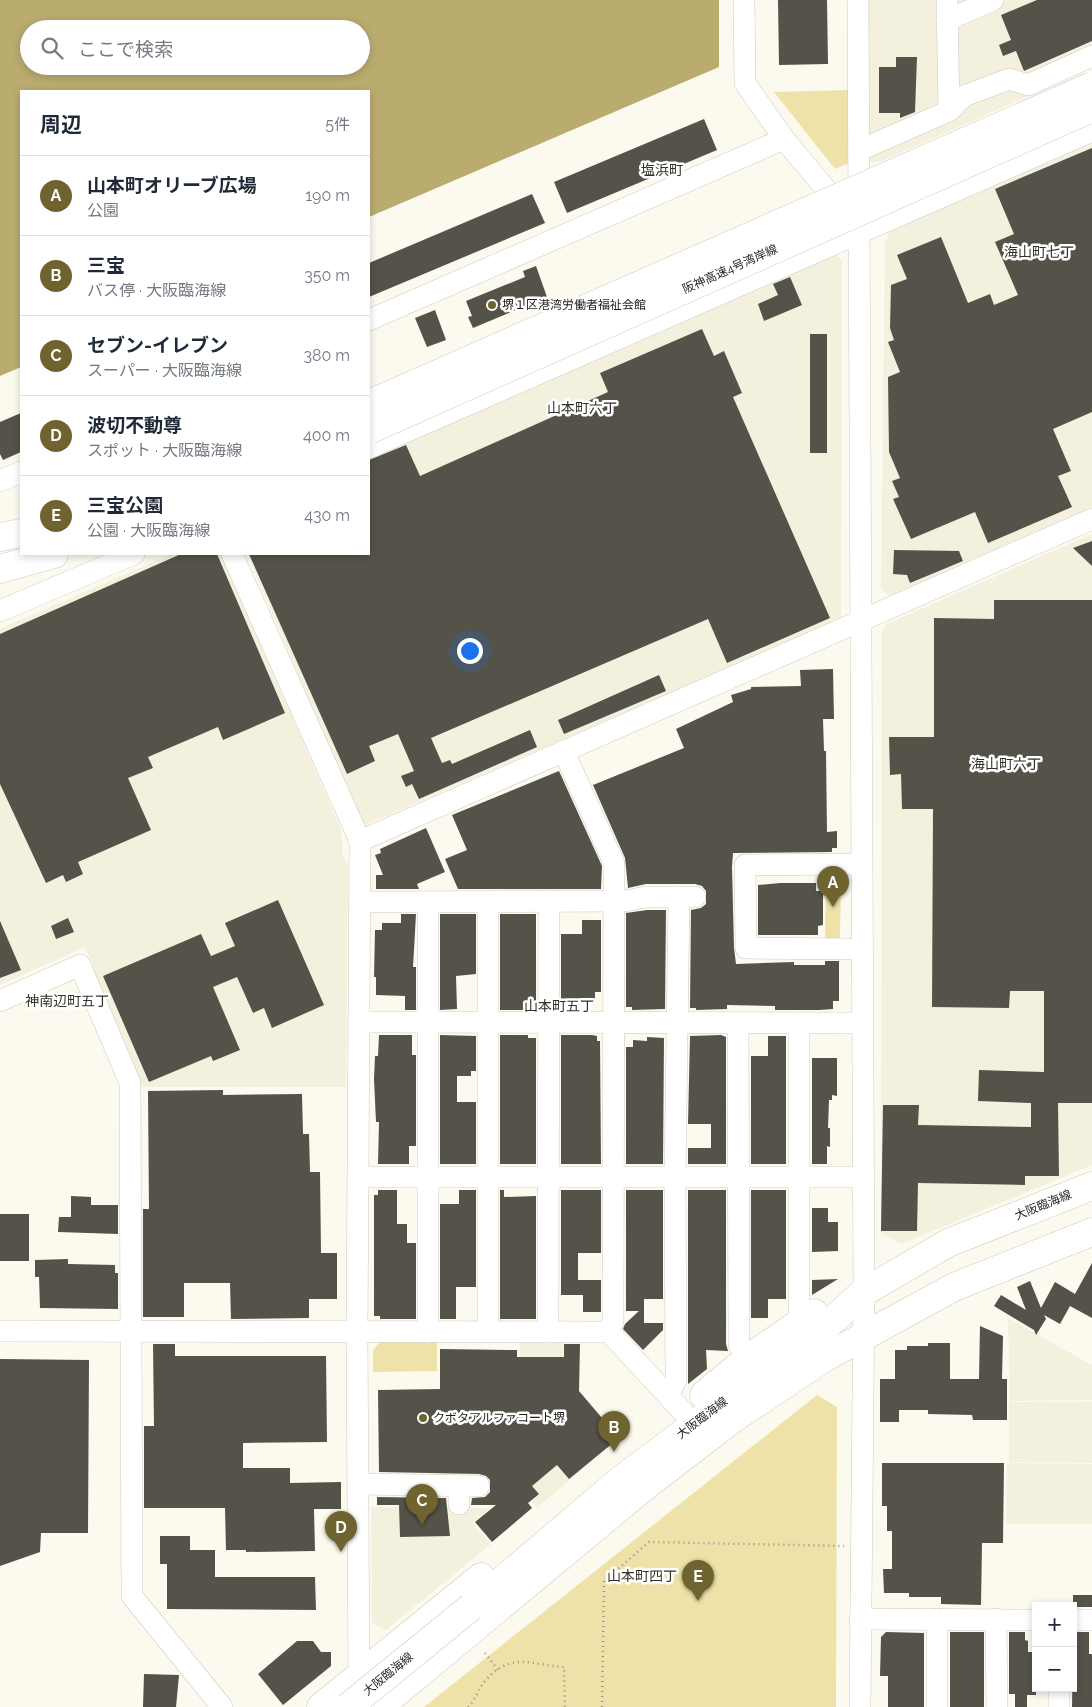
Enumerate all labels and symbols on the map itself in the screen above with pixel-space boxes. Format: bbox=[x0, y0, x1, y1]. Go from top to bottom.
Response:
district label: 塩浜町 bbox=[641, 162, 683, 178]
street label: 阪神高速4号湾岸線 bbox=[680, 242, 780, 296]
district label: 海山町七丁 bbox=[1004, 244, 1074, 260]
place label: 堺１区港湾労働者福祉会館 bbox=[502, 298, 646, 312]
marker: 堺１区港湾労働者福祉会館 bbox=[486, 299, 498, 311]
district label: 山本町六丁 bbox=[547, 400, 617, 416]
your location bbox=[457, 638, 483, 664]
district label: 海山町六丁 bbox=[971, 756, 1041, 772]
pin: A bbox=[817, 866, 849, 907]
district label: 神南辺町五丁 bbox=[25, 993, 109, 1009]
district label: 山本町五丁 bbox=[524, 998, 594, 1014]
street label: 大阪臨海線 bbox=[1013, 1187, 1073, 1223]
street label: 大阪臨海線 bbox=[674, 1394, 730, 1442]
place label: クボタアルファコート堺 bbox=[433, 1411, 565, 1425]
pin: B bbox=[598, 1411, 630, 1452]
marker: クボタアルファコート堺 bbox=[417, 1412, 429, 1424]
pin: C bbox=[406, 1484, 438, 1525]
pin: D bbox=[325, 1511, 357, 1552]
pin: E bbox=[682, 1560, 714, 1601]
district label: 山本町四丁 bbox=[607, 1568, 677, 1584]
street label: 大阪臨海線 bbox=[360, 1650, 416, 1698]

